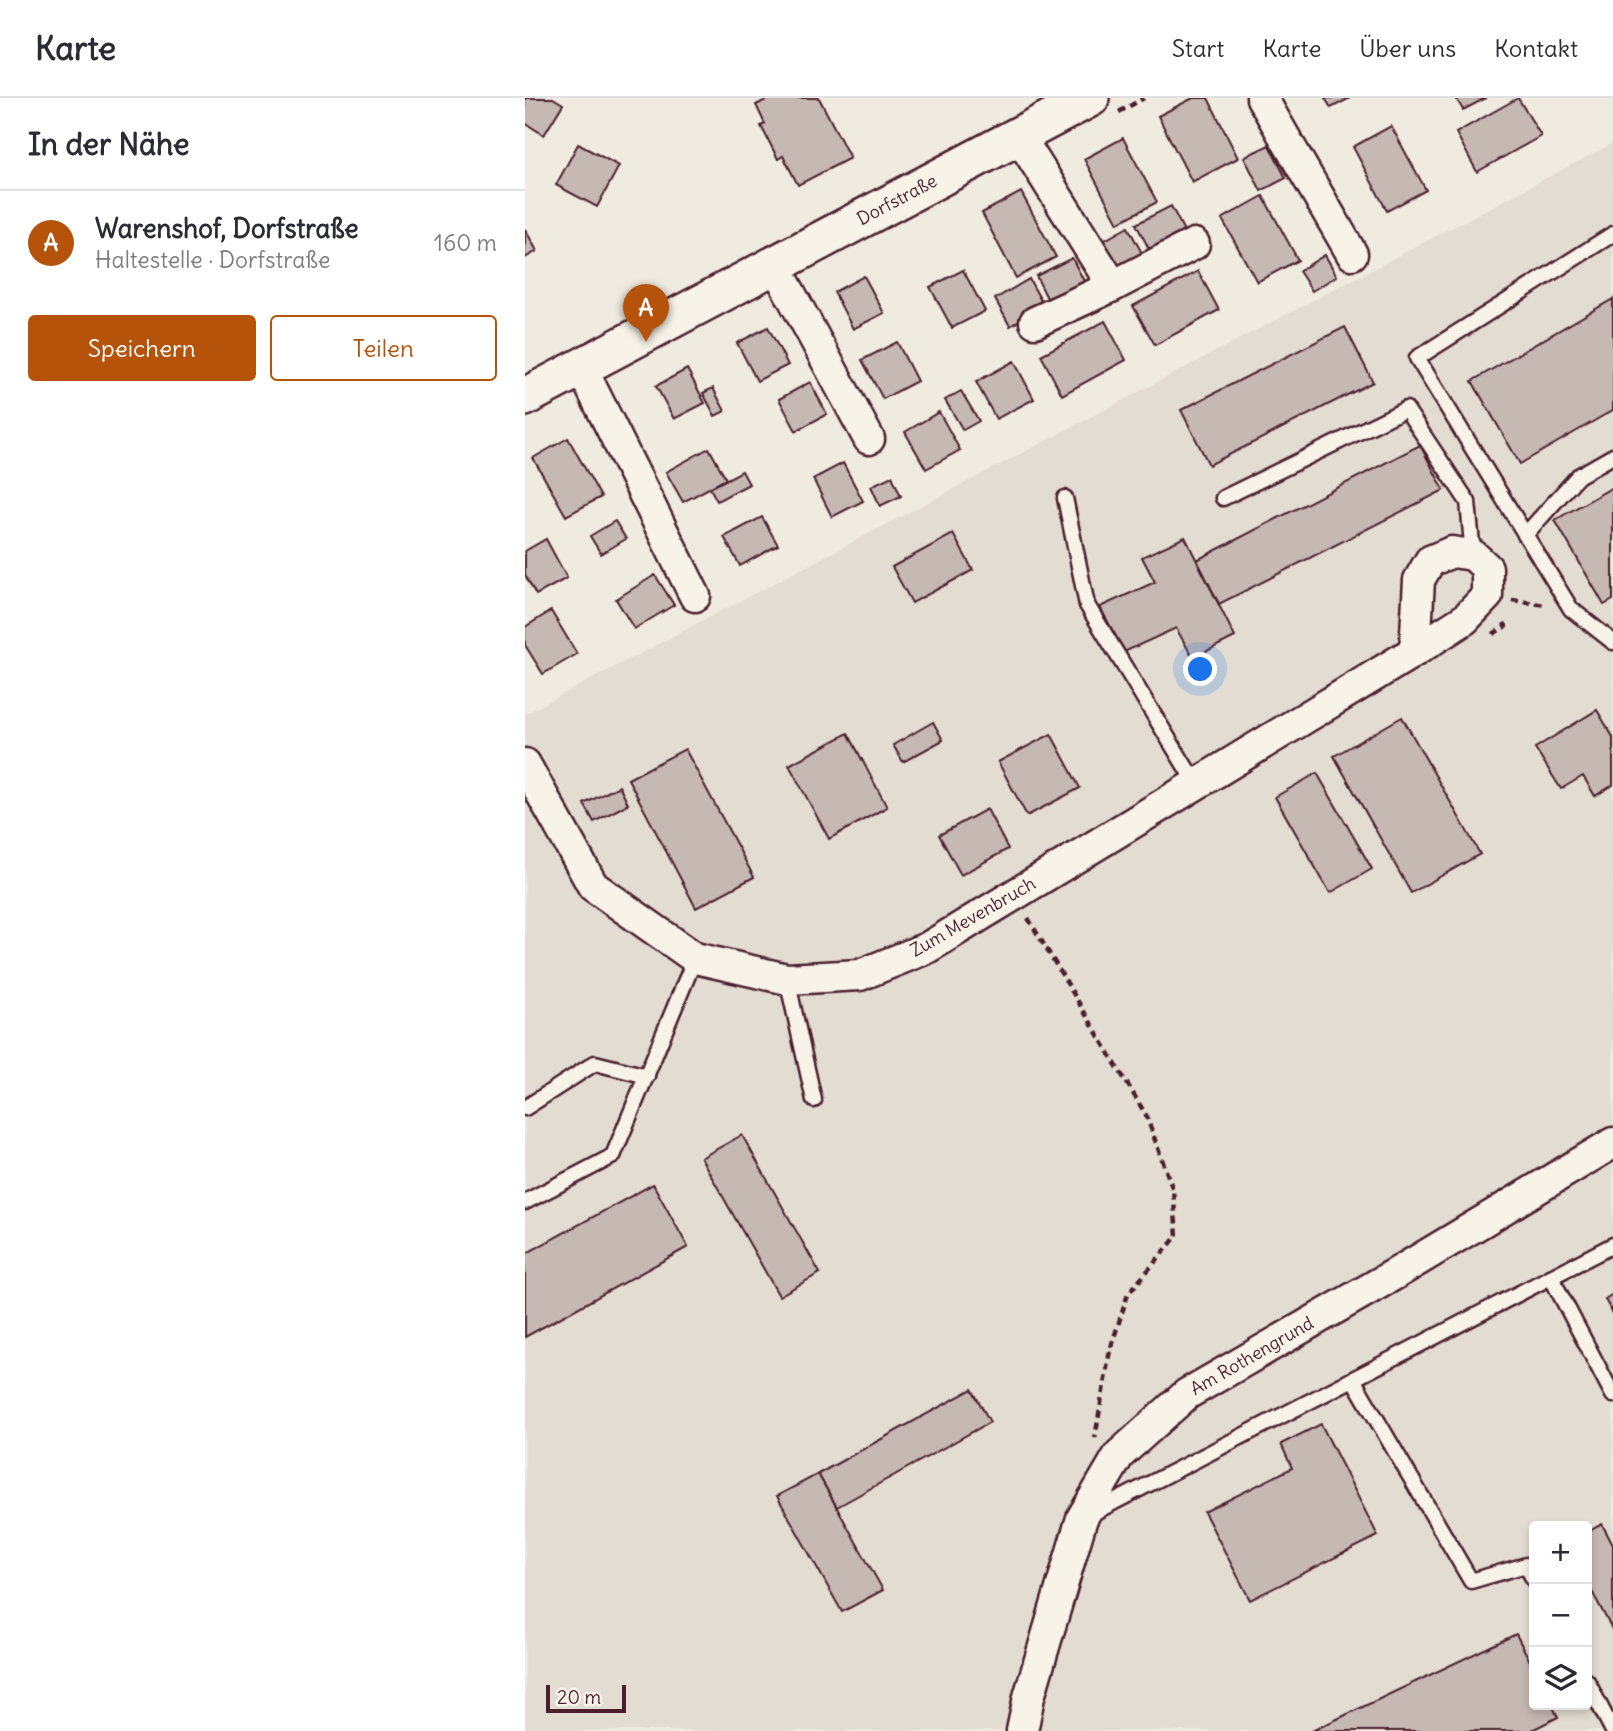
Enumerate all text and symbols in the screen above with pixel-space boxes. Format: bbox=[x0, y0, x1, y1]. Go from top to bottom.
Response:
text: Karte bbox=[35, 27, 116, 69]
text: Start bbox=[1172, 33, 1224, 63]
text: Karte bbox=[1262, 33, 1321, 63]
text: Über uns bbox=[1359, 33, 1456, 63]
text: Kontakt bbox=[1494, 33, 1578, 63]
text: In der Nähe bbox=[28, 125, 190, 163]
street label: Dorfstraße bbox=[853, 169, 941, 230]
text: Warenshof, Dorfstraße bbox=[95, 212, 359, 245]
text: A bbox=[44, 228, 58, 257]
text: 160 m bbox=[434, 228, 497, 257]
text: Haltestelle · Dorfstraße bbox=[95, 245, 330, 274]
pin: A bbox=[623, 284, 669, 342]
button: Speichern bbox=[28, 315, 256, 381]
button: Teilen bbox=[270, 315, 497, 381]
your location bbox=[1183, 652, 1217, 686]
street label: Zum Mevenbruch bbox=[906, 871, 1039, 962]
street label: Am Rothengrund bbox=[1186, 1311, 1318, 1400]
map controls bbox=[1529, 1521, 1592, 1710]
button: + bbox=[1529, 1521, 1592, 1584]
button: − bbox=[1529, 1584, 1592, 1647]
button: layers bbox=[1529, 1647, 1592, 1710]
scale bar bbox=[546, 1682, 627, 1714]
text: 20 m bbox=[557, 1685, 601, 1709]

